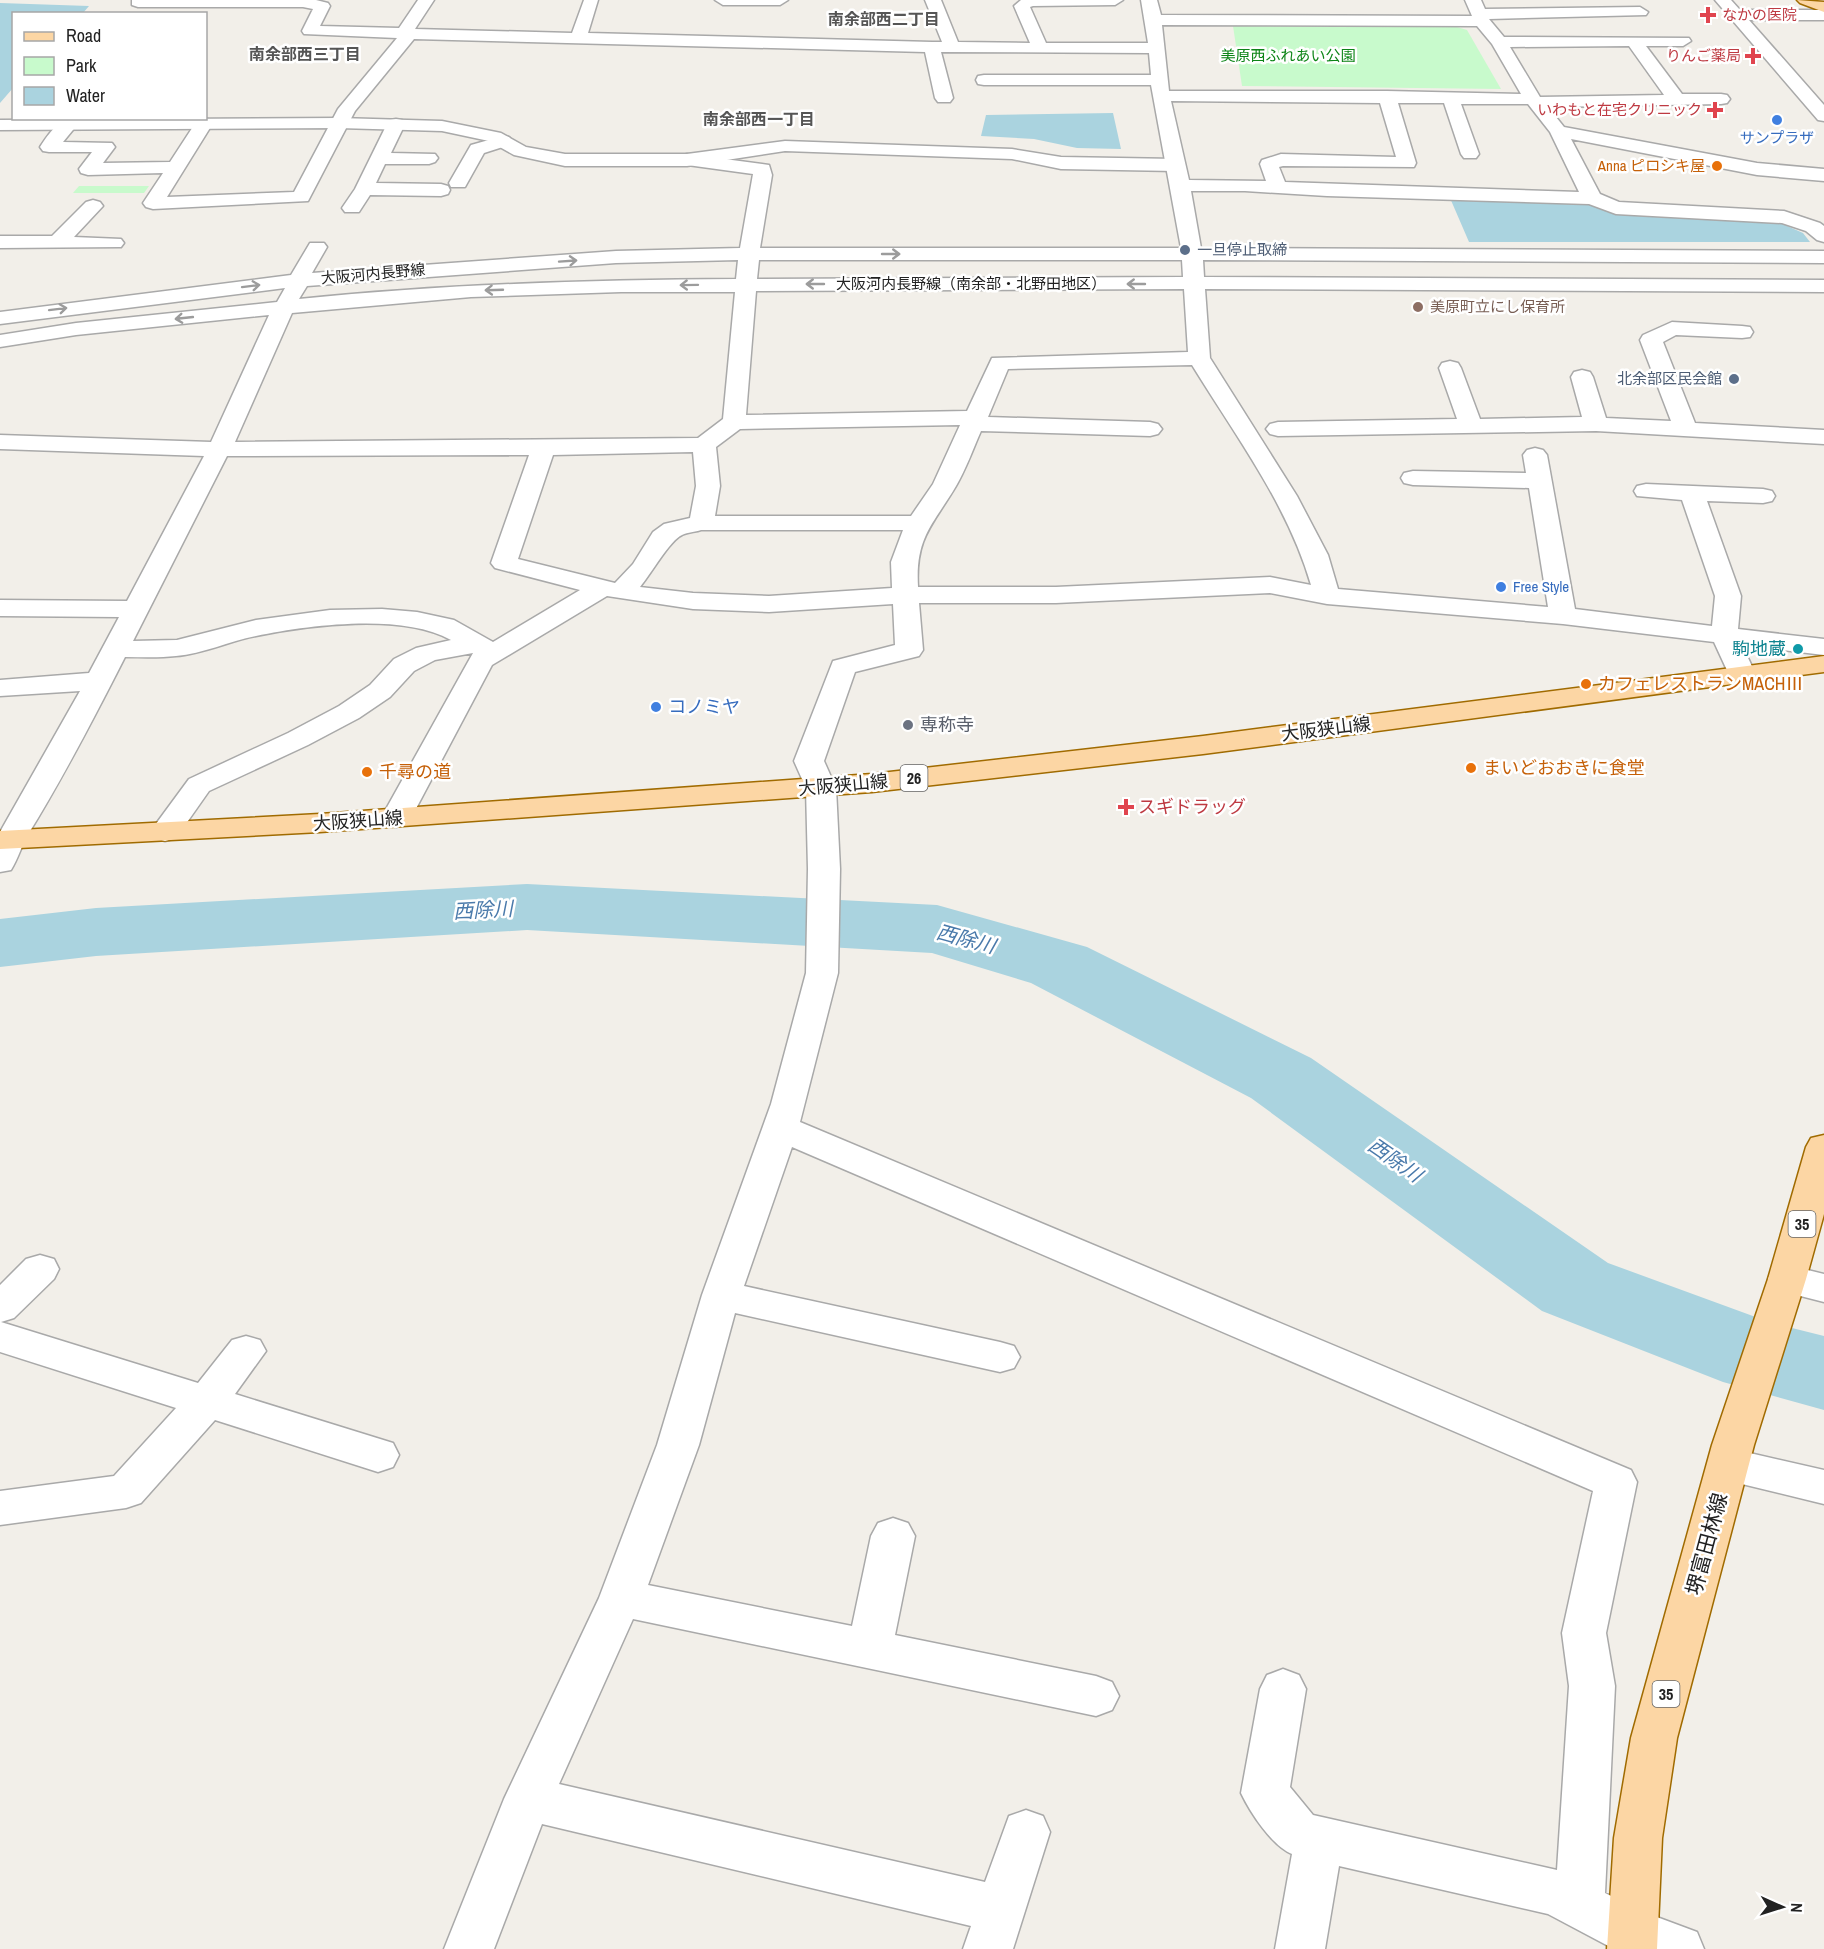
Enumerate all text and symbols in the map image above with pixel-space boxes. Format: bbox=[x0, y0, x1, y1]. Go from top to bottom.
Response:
place label: なかの医院 bbox=[1722, 4, 1797, 25]
marker: なかの医院 bbox=[1699, 6, 1717, 24]
district label: 南余部西二丁目 bbox=[828, 8, 940, 30]
legend bbox=[12, 12, 207, 120]
text: Road bbox=[66, 23, 101, 48]
district label: 南余部西三丁目 bbox=[249, 43, 361, 65]
park label: 美原西ふれあい公園 bbox=[1220, 45, 1356, 66]
place label: りんご薬局 bbox=[1666, 45, 1741, 66]
marker: りんご薬局 bbox=[1746, 49, 1760, 63]
text: Park bbox=[66, 53, 97, 78]
text: Water bbox=[66, 83, 105, 108]
place label: いわもと在宅クリニック bbox=[1537, 99, 1702, 120]
marker: いわもと在宅クリニック bbox=[1706, 101, 1724, 119]
district label: 南余部西一丁目 bbox=[703, 108, 815, 130]
marker: サンプラザ bbox=[1770, 113, 1784, 127]
place label: サンプラザ bbox=[1740, 127, 1814, 148]
place label: Anna ピロシキ屋 bbox=[1597, 155, 1705, 176]
marker: Anna ピロシキ屋 bbox=[1710, 159, 1724, 173]
place label: 一旦停止取締 bbox=[1197, 239, 1287, 260]
marker: 一旦停止取締 bbox=[1178, 243, 1192, 257]
one-way arrow bbox=[881, 248, 901, 260]
one-way arrow bbox=[558, 255, 578, 266]
street label: 大阪河内長野線 bbox=[320, 258, 426, 289]
street label: 大阪河内長野線（南余部・北野田地区） bbox=[836, 273, 1106, 294]
one-way arrow bbox=[805, 278, 825, 290]
one-way arrow bbox=[1126, 278, 1146, 290]
one-way arrow bbox=[679, 279, 699, 291]
one-way arrow bbox=[241, 280, 261, 291]
one-way arrow bbox=[484, 285, 504, 296]
place label: 美原町立にし保育所 bbox=[1430, 296, 1565, 317]
marker: 美原町立にし保育所 bbox=[1411, 300, 1425, 314]
one-way arrow bbox=[47, 304, 67, 315]
one-way arrow bbox=[175, 313, 195, 324]
place label: 北余部区民会館 bbox=[1617, 368, 1722, 389]
marker: 北余部区民会館 bbox=[1727, 372, 1741, 386]
place label: Free Style bbox=[1513, 576, 1569, 597]
marker: Free Style bbox=[1494, 580, 1508, 594]
place label: 駒地蔵 bbox=[1732, 636, 1786, 661]
marker: 駒地蔵 bbox=[1791, 642, 1805, 656]
place label: カフェレストランMACHⅢ bbox=[1598, 671, 1803, 696]
marker: カフェレストランMACHⅢ bbox=[1579, 677, 1593, 691]
place label: コノミヤ bbox=[668, 694, 740, 719]
marker: コノミヤ bbox=[649, 700, 663, 714]
street label: 大阪狭山線 bbox=[1280, 711, 1372, 746]
place label: 専称寺 bbox=[920, 712, 974, 737]
marker: 専称寺 bbox=[901, 718, 915, 732]
place label: まいどおおきに食堂 bbox=[1483, 755, 1645, 780]
place label: 千尋の道 bbox=[379, 759, 451, 784]
marker: まいどおおきに食堂 bbox=[1464, 761, 1478, 775]
marker: 千尋の道 bbox=[360, 765, 374, 779]
road number: 26 bbox=[900, 765, 928, 791]
street label: 大阪狭山線 bbox=[797, 768, 889, 801]
place label: スギドラッグ bbox=[1138, 794, 1246, 819]
marker: スギドラッグ bbox=[1119, 800, 1133, 814]
street label: 大阪狭山線 bbox=[312, 805, 404, 836]
water label: 西除川 bbox=[452, 894, 516, 925]
water label: 西除川 bbox=[934, 918, 1001, 960]
water label: 西除川 bbox=[1363, 1131, 1429, 1189]
road number: 35 bbox=[1788, 1211, 1816, 1237]
street label: 堺富田林線 bbox=[1679, 1489, 1734, 1598]
road number: 35 bbox=[1652, 1681, 1680, 1707]
north arrow bbox=[1752, 1877, 1812, 1937]
text: N bbox=[1786, 1902, 1808, 1913]

